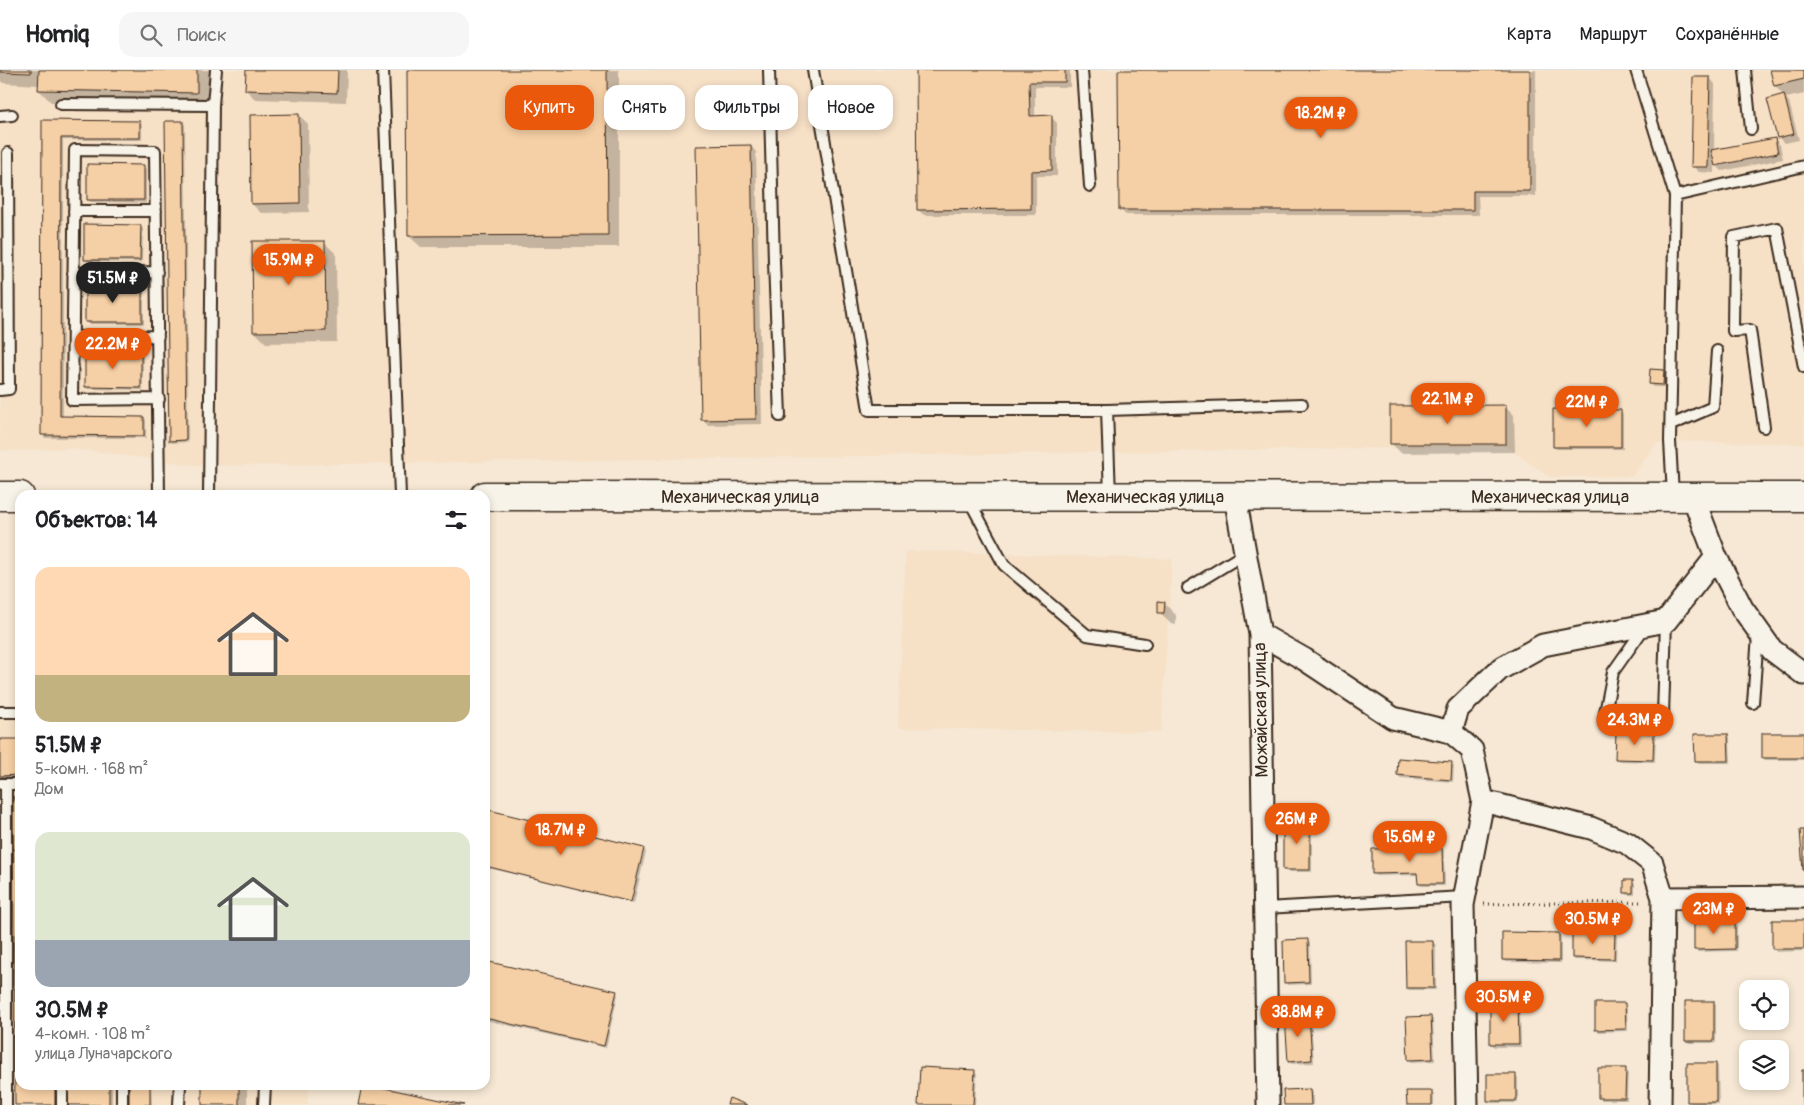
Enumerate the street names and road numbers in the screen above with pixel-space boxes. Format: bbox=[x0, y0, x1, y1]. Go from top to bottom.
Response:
street label: Механическая улица bbox=[661, 486, 819, 509]
street label: Механическая улица bbox=[1066, 486, 1224, 509]
street label: Механическая улица bbox=[1471, 486, 1629, 509]
street label: Можайская улица bbox=[1248, 642, 1274, 778]

